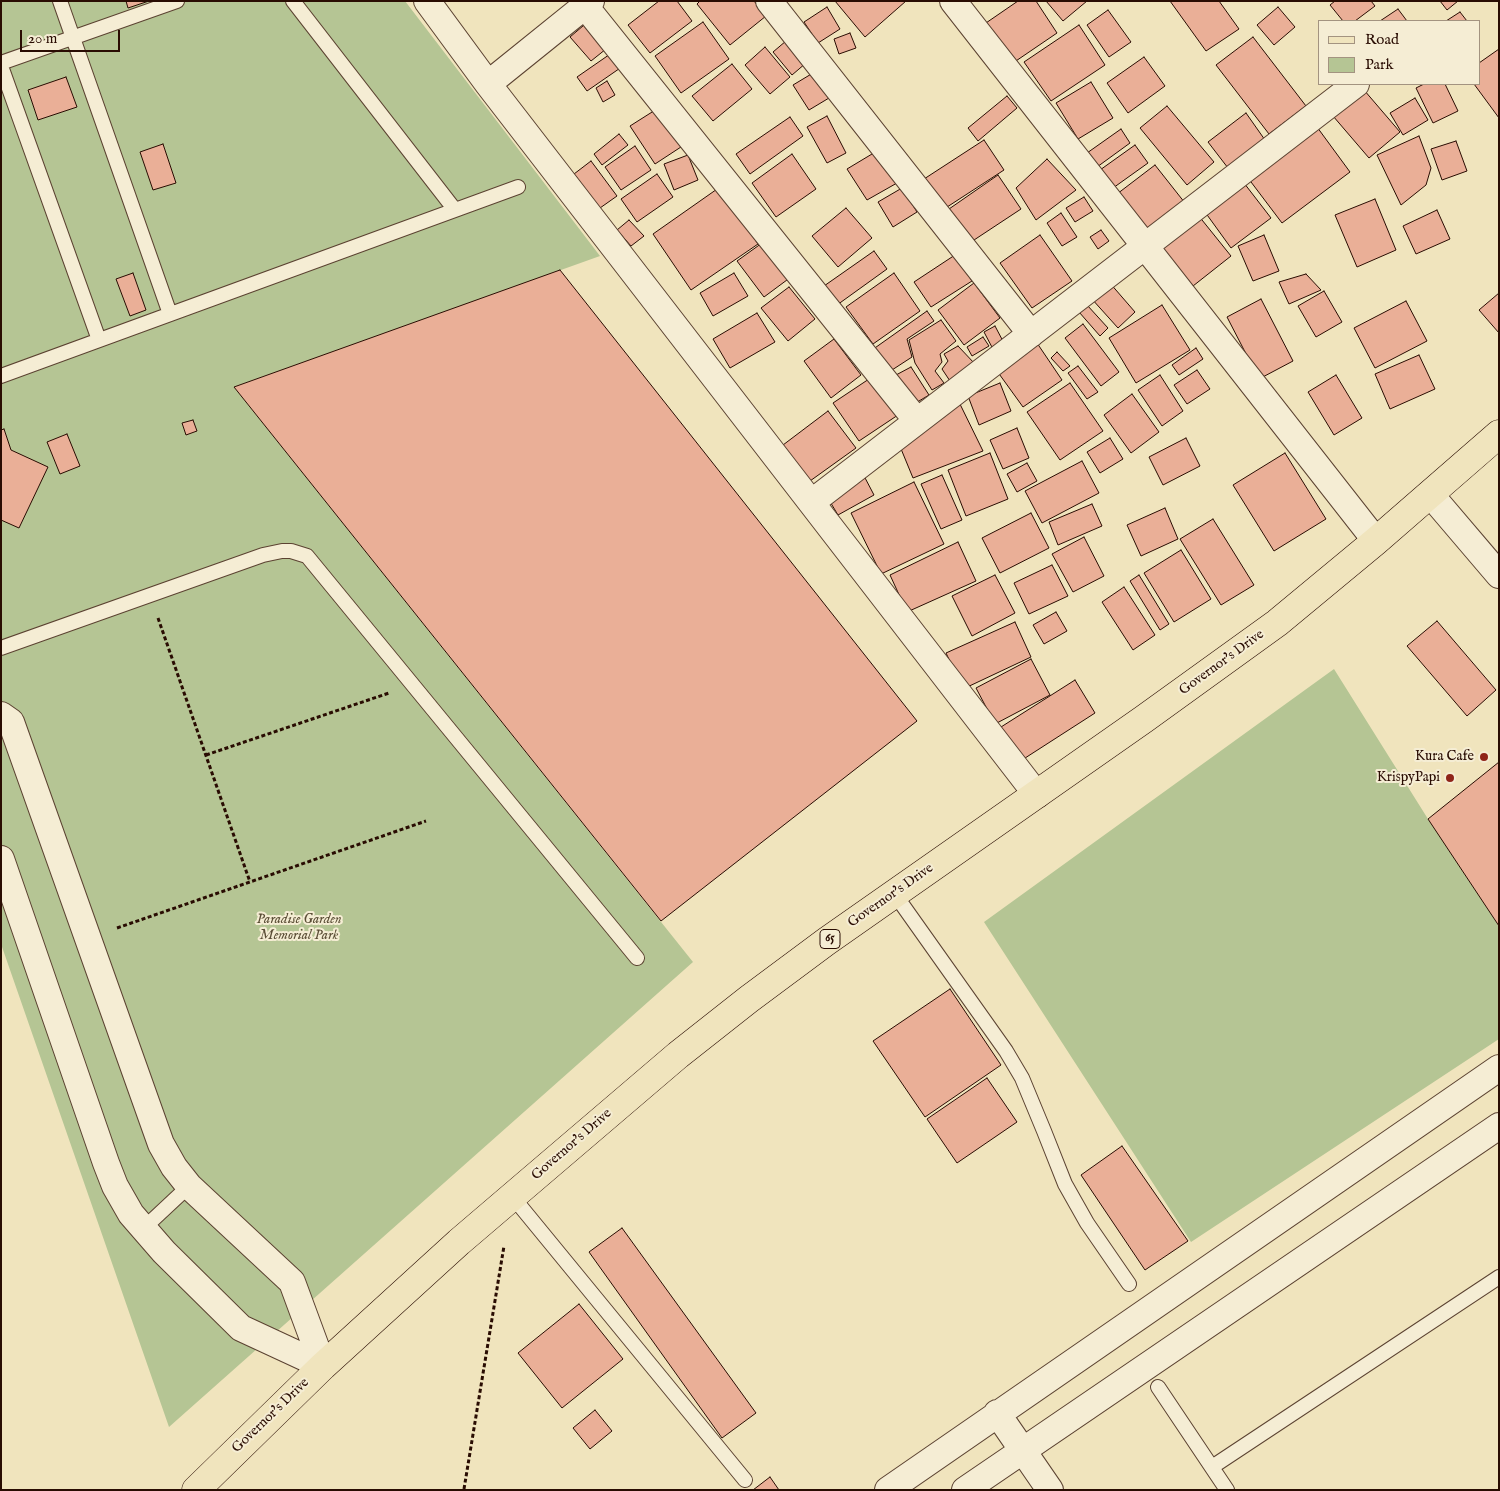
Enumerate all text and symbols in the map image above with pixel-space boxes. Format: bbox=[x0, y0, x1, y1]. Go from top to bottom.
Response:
scale bar bbox=[22, 20, 122, 52]
legend bbox=[1318, 20, 1480, 85]
text: 20 m bbox=[28, 29, 57, 48]
text: Road bbox=[1365, 30, 1399, 49]
text: Park bbox=[1365, 55, 1394, 74]
street label: Governor's Drive bbox=[1176, 627, 1268, 699]
place label: Kura Cafe bbox=[1415, 749, 1474, 765]
marker: Kura Cafe bbox=[1478, 751, 1490, 763]
place label: KrispyPapi bbox=[1377, 770, 1440, 786]
marker: KrispyPapi bbox=[1444, 772, 1456, 784]
street label: Governor's Drive bbox=[845, 860, 937, 932]
park label: Paradise Garden Memorial Park bbox=[256, 912, 342, 944]
road number: 65 bbox=[820, 930, 840, 949]
street label: Governor's Drive bbox=[528, 1106, 616, 1184]
street label: Governor's Drive bbox=[229, 1375, 313, 1457]

